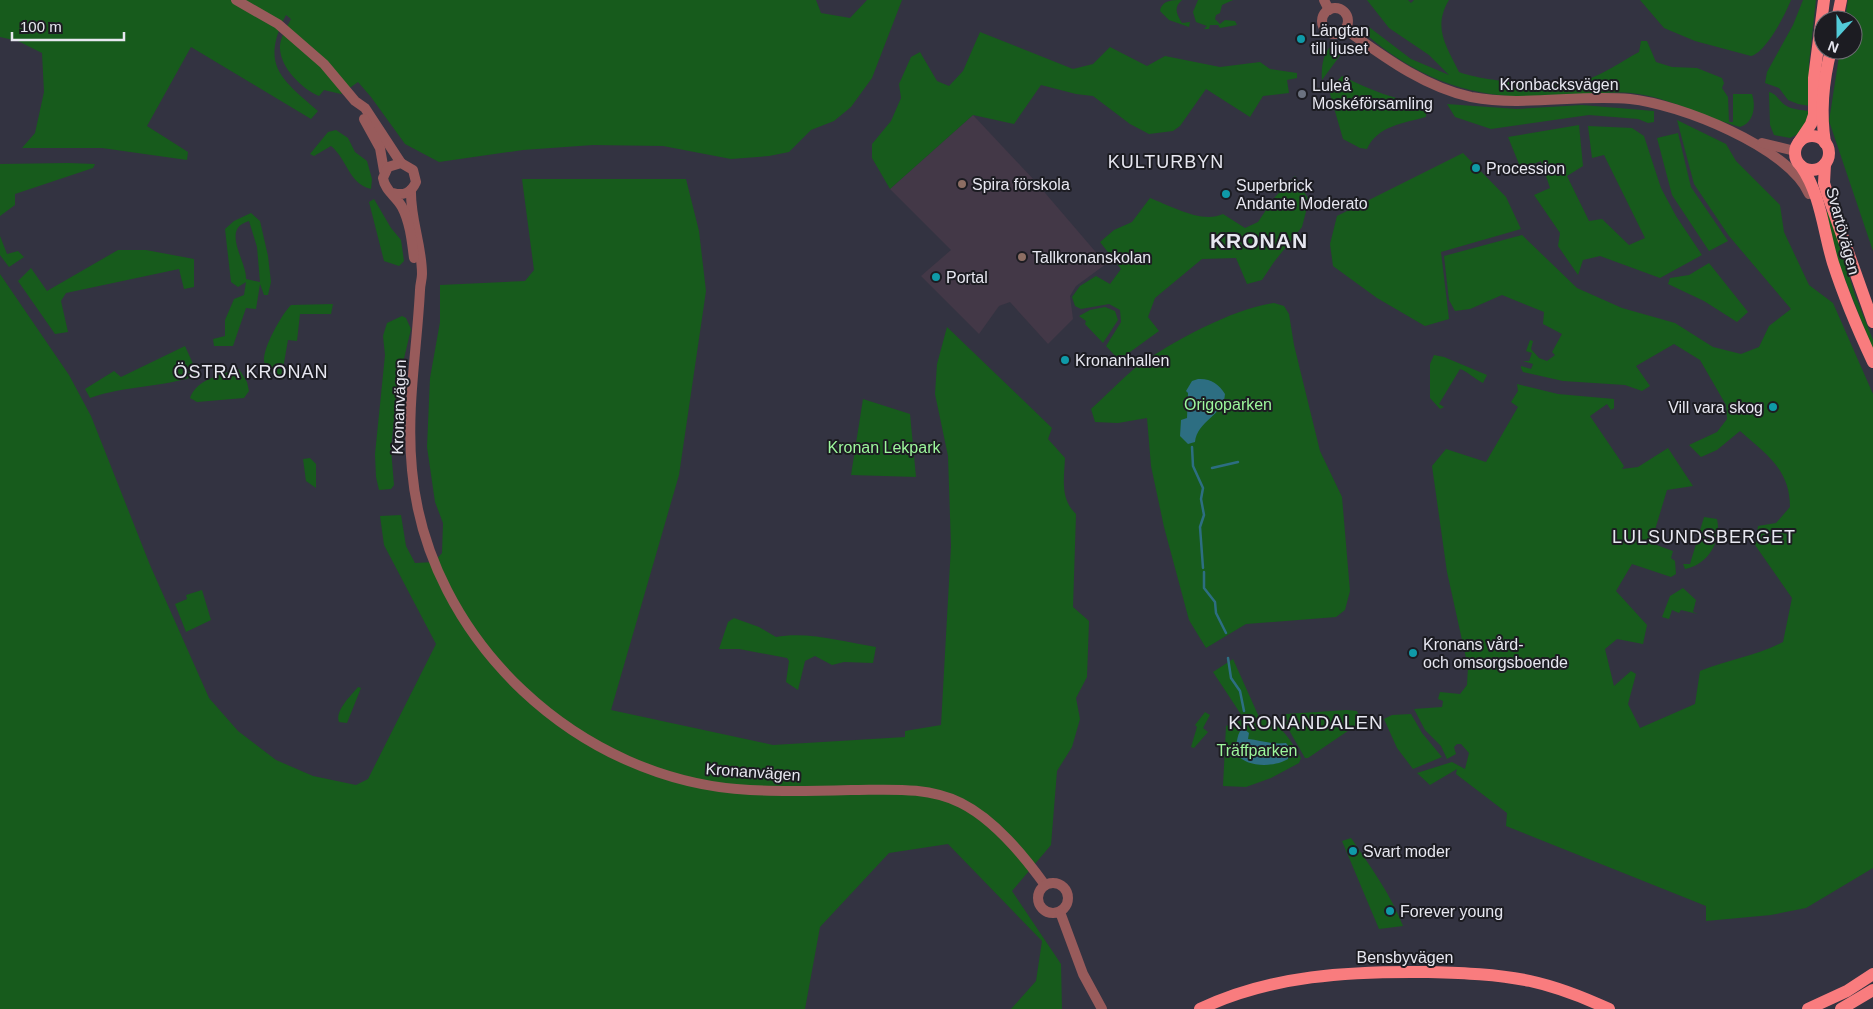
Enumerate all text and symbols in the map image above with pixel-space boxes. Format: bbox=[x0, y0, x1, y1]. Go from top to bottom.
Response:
scale bar bbox=[12, 10, 125, 42]
north arrow bbox=[1813, 10, 1863, 60]
text: 100 m bbox=[20, 18, 62, 35]
place label: Längtan till ljuset bbox=[1311, 22, 1369, 57]
marker: Längtan till ljuset bbox=[1295, 33, 1307, 45]
text: N bbox=[1826, 38, 1841, 56]
street label: Kronbacksvägen bbox=[1499, 76, 1619, 93]
place label: Luleå Moskéförsamling bbox=[1312, 77, 1433, 112]
marker: Luleå Moskéförsamling bbox=[1296, 88, 1308, 100]
district label: KULTURBYN bbox=[1108, 152, 1224, 172]
place label: Procession bbox=[1486, 160, 1565, 177]
marker: Procession bbox=[1470, 162, 1482, 174]
place label: Spira förskola bbox=[972, 176, 1070, 193]
place label: Superbrick Andante Moderato bbox=[1236, 177, 1368, 212]
marker: Spira förskola bbox=[956, 178, 968, 190]
street label: Svartövägen bbox=[1823, 185, 1863, 277]
marker: Superbrick Andante Moderato bbox=[1220, 188, 1232, 200]
district label: KRONAN bbox=[1210, 229, 1308, 252]
place label: Tallkronanskolan bbox=[1032, 249, 1151, 266]
marker: Tallkronanskolan bbox=[1016, 251, 1028, 263]
place label: Portal bbox=[946, 269, 988, 286]
marker: Portal bbox=[930, 271, 942, 283]
place label: Kronanhallen bbox=[1075, 352, 1169, 369]
marker: Kronanhallen bbox=[1059, 354, 1071, 366]
street label: Kronanvägen bbox=[389, 359, 409, 455]
district label: ÖSTRA KRONAN bbox=[173, 362, 329, 382]
park label: Origoparken bbox=[1184, 396, 1272, 413]
place label: Vill vara skog bbox=[1668, 399, 1763, 416]
marker: Vill vara skog bbox=[1767, 401, 1779, 413]
park label: Kronan Lekpark bbox=[828, 439, 941, 456]
district label: LULSUNDSBERGET bbox=[1612, 527, 1796, 547]
place label: Kronans vård- och omsorgsboende bbox=[1423, 636, 1568, 671]
marker: Kronans vård- och omsorgsboende bbox=[1407, 647, 1419, 659]
district label: KRONANDALEN bbox=[1228, 712, 1384, 733]
park label: Träffparken bbox=[1217, 742, 1297, 759]
street label: Kronanvägen bbox=[705, 760, 801, 784]
place label: Svart moder bbox=[1363, 843, 1451, 860]
marker: Svart moder bbox=[1347, 845, 1359, 857]
place label: Forever young bbox=[1400, 903, 1503, 920]
marker: Forever young bbox=[1384, 905, 1396, 917]
street label: Bensbyvägen bbox=[1357, 949, 1453, 966]

